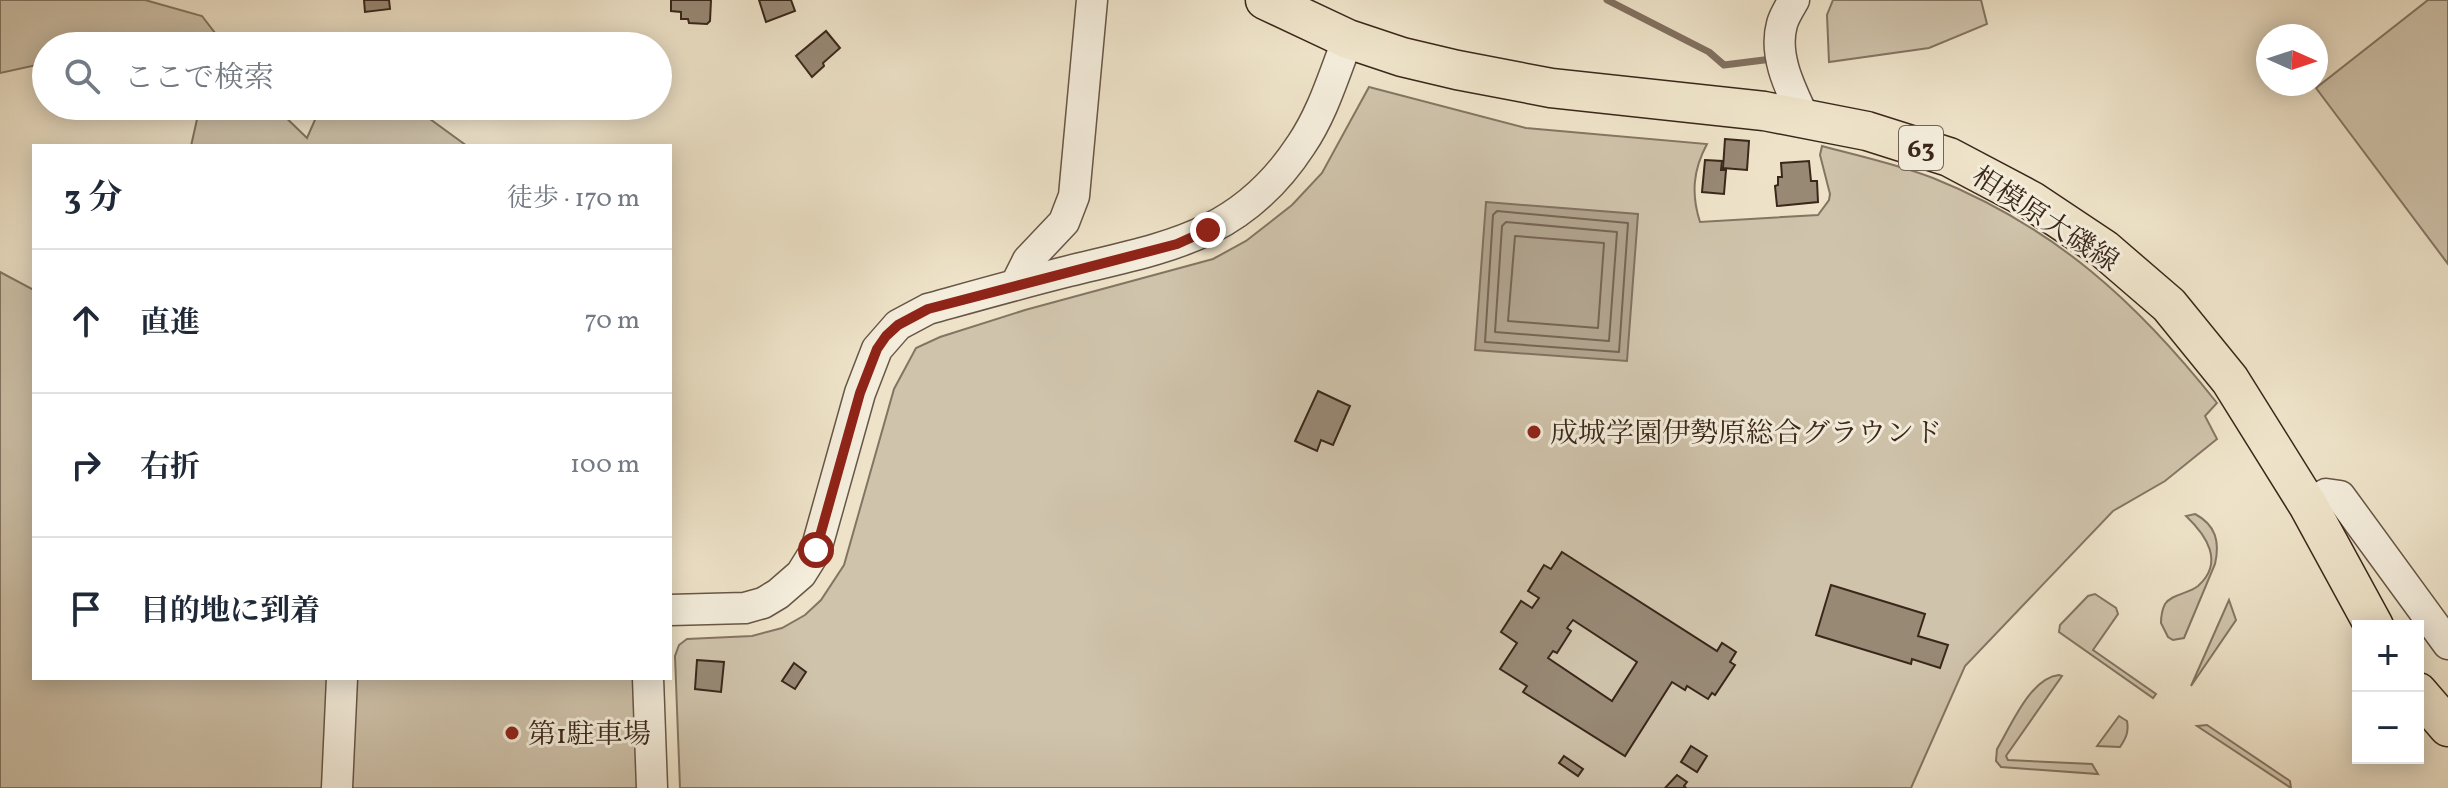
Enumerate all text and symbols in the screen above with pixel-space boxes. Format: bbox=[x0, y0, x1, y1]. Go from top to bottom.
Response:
north arrow bbox=[2256, 24, 2328, 96]
search box bbox=[32, 32, 672, 120]
icon: search bbox=[60, 54, 104, 98]
text: ここで検索 bbox=[124, 58, 274, 100]
road number: 63 bbox=[1899, 126, 1943, 170]
street label: 相模原大磯線 bbox=[1964, 158, 2126, 282]
text: 3 分 bbox=[64, 176, 122, 223]
text: 徒歩 · 170 m bbox=[507, 181, 640, 217]
route end bbox=[1190, 212, 1226, 248]
icon: ahead bbox=[64, 299, 108, 343]
text: 直進 bbox=[140, 303, 200, 345]
text: 70 m bbox=[585, 303, 640, 339]
place label: 成城学園伊勢原総合グラウンド bbox=[1550, 415, 1942, 454]
marker: 成城学園伊勢原総合グラウンド bbox=[1525, 423, 1543, 441]
icon: right bbox=[64, 443, 108, 487]
text: 右折 bbox=[140, 447, 200, 489]
text: 100 m bbox=[570, 447, 640, 483]
route start bbox=[798, 532, 834, 568]
icon: arrive bbox=[64, 587, 108, 631]
text: 目的地に到着 bbox=[140, 591, 320, 633]
map controls bbox=[2352, 620, 2424, 764]
button: + bbox=[2352, 620, 2424, 692]
button: − bbox=[2352, 692, 2424, 764]
place label: 第1駐車場 bbox=[528, 716, 651, 755]
marker: 第1駐車場 bbox=[503, 724, 521, 742]

